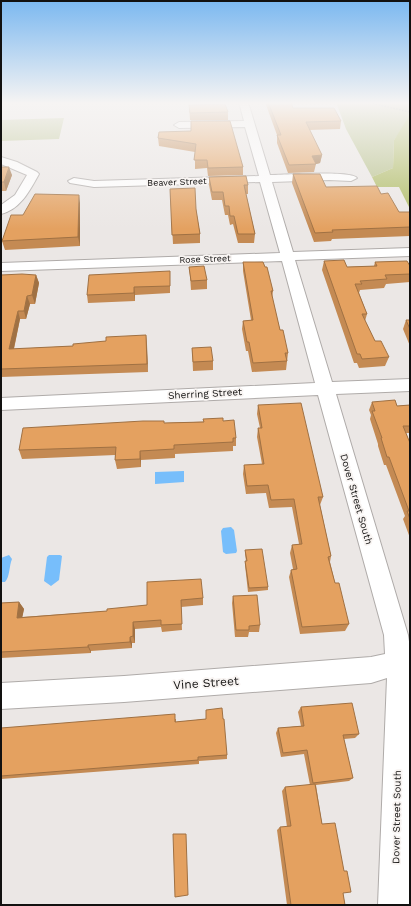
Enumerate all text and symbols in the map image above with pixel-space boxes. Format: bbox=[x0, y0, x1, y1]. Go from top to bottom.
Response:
street label: Beaver Street bbox=[147, 176, 207, 188]
street label: Rose Street bbox=[179, 253, 231, 265]
street label: Sherring Street bbox=[168, 386, 243, 401]
street label: Dover Street South bbox=[338, 452, 375, 546]
street label: Vine Street bbox=[173, 674, 239, 692]
street label: Dover Street South bbox=[390, 770, 403, 864]

